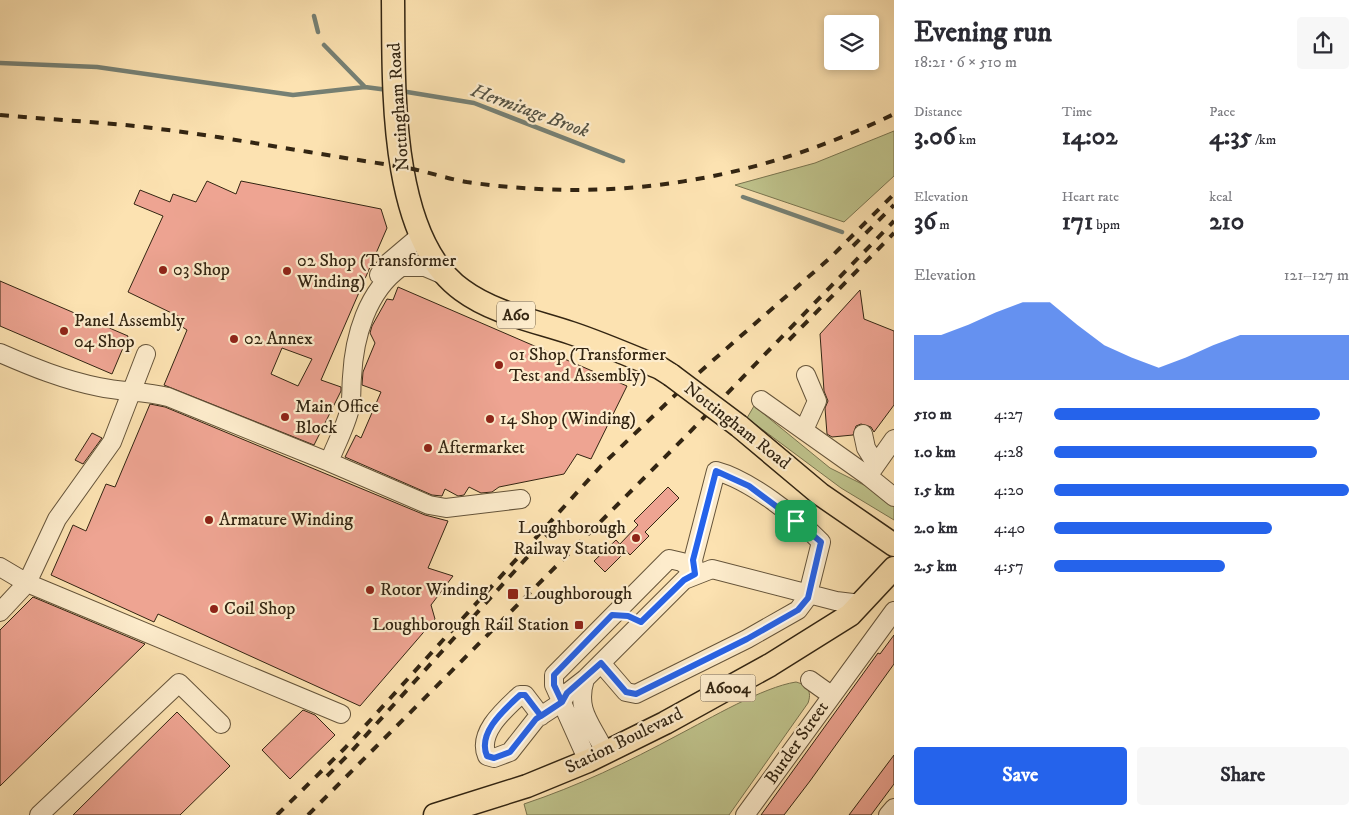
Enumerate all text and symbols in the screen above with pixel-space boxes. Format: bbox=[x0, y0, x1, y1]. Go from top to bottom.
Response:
map controls bbox=[824, 15, 879, 70]
button: layers bbox=[824, 15, 879, 70]
text: Evening run bbox=[914, 15, 1052, 50]
button: share bbox=[1297, 17, 1349, 69]
street label: Nottingham Road bbox=[384, 42, 414, 172]
text: 18:21 · 6 × 510 m bbox=[914, 52, 1017, 72]
water label: Hermitage Brook bbox=[467, 79, 592, 143]
text: Distance bbox=[914, 103, 962, 121]
text: Time bbox=[1062, 103, 1092, 121]
text: Pace bbox=[1209, 103, 1235, 121]
text: 3.06 bbox=[914, 121, 956, 152]
text: 14:02 bbox=[1062, 121, 1117, 152]
text: 4:35 bbox=[1209, 121, 1252, 152]
text: km bbox=[956, 131, 976, 149]
text: /km bbox=[1252, 131, 1276, 149]
text: Elevation bbox=[914, 188, 968, 206]
text: Heart rate bbox=[1062, 188, 1119, 206]
text: kcal bbox=[1209, 188, 1232, 206]
text: 36 bbox=[914, 206, 936, 237]
text: 171 bbox=[1062, 206, 1093, 237]
text: 210 bbox=[1209, 206, 1244, 237]
text: m bbox=[936, 216, 950, 234]
text: bpm bbox=[1093, 216, 1120, 234]
place label: 02 Shop (Transformer Winding) bbox=[296, 250, 456, 293]
place label: 03 Shop bbox=[173, 259, 230, 281]
marker: 03 Shop bbox=[157, 264, 169, 276]
marker: 02 Shop (Transformer Winding) bbox=[281, 265, 293, 277]
text: Elevation bbox=[914, 265, 976, 285]
text: 121–127 m bbox=[1284, 265, 1349, 285]
road number: A60 bbox=[497, 302, 535, 328]
place label: Panel Assembly 04 Shop bbox=[74, 310, 185, 353]
marker: Panel Assembly 04 Shop bbox=[58, 325, 70, 337]
place label: 02 Annex bbox=[244, 328, 313, 350]
marker: 02 Annex bbox=[228, 333, 240, 345]
place label: 01 Shop (Transformer Test and Assembly) bbox=[509, 344, 666, 387]
marker: 01 Shop (Transformer Test and Assembly) bbox=[493, 359, 505, 371]
street label: Nottingham Road bbox=[679, 378, 795, 474]
place label: Main Office Block bbox=[295, 396, 379, 439]
text: 510 m bbox=[914, 404, 952, 424]
text: 4:27 bbox=[994, 404, 1023, 424]
place label: 14 Shop (Winding) bbox=[500, 408, 636, 430]
marker: Main Office Block bbox=[279, 411, 291, 423]
marker: 14 Shop (Winding) bbox=[484, 413, 496, 425]
place label: Aftermarket bbox=[438, 437, 525, 459]
marker: Aftermarket bbox=[422, 442, 434, 454]
text: 1.0 km bbox=[914, 442, 956, 462]
text: 4:28 bbox=[994, 442, 1023, 462]
text: 1.5 km bbox=[914, 480, 955, 500]
text: 4:20 bbox=[994, 480, 1024, 500]
pin bbox=[775, 500, 817, 542]
icon: arrive bbox=[782, 507, 810, 535]
place label: Armature Winding bbox=[219, 509, 353, 531]
marker: Armature Winding bbox=[203, 514, 215, 526]
place label: Loughborough Railway Station bbox=[514, 517, 627, 560]
text: 2.0 km bbox=[914, 518, 958, 538]
text: 4:40 bbox=[994, 518, 1025, 538]
marker: Loughborough Railway Station bbox=[630, 532, 642, 544]
text: 2.5 km bbox=[914, 556, 957, 576]
text: 4:57 bbox=[994, 556, 1024, 576]
place label: Rotor Winding bbox=[380, 579, 488, 601]
place label: Loughborough bbox=[524, 583, 633, 605]
marker: Rotor Winding bbox=[364, 584, 376, 596]
marker: Loughborough bbox=[506, 587, 520, 601]
place label: Coil Shop bbox=[224, 598, 295, 620]
marker: Coil Shop bbox=[208, 603, 220, 615]
place label: Loughborough Rail Station bbox=[372, 614, 570, 636]
marker: Loughborough Rail Station bbox=[573, 619, 585, 631]
road number: A6004 bbox=[700, 674, 756, 701]
street label: Burder Street bbox=[760, 697, 834, 789]
street label: Station Boulevard bbox=[562, 703, 686, 779]
button: Save bbox=[914, 747, 1127, 805]
button: Share bbox=[1137, 747, 1349, 805]

